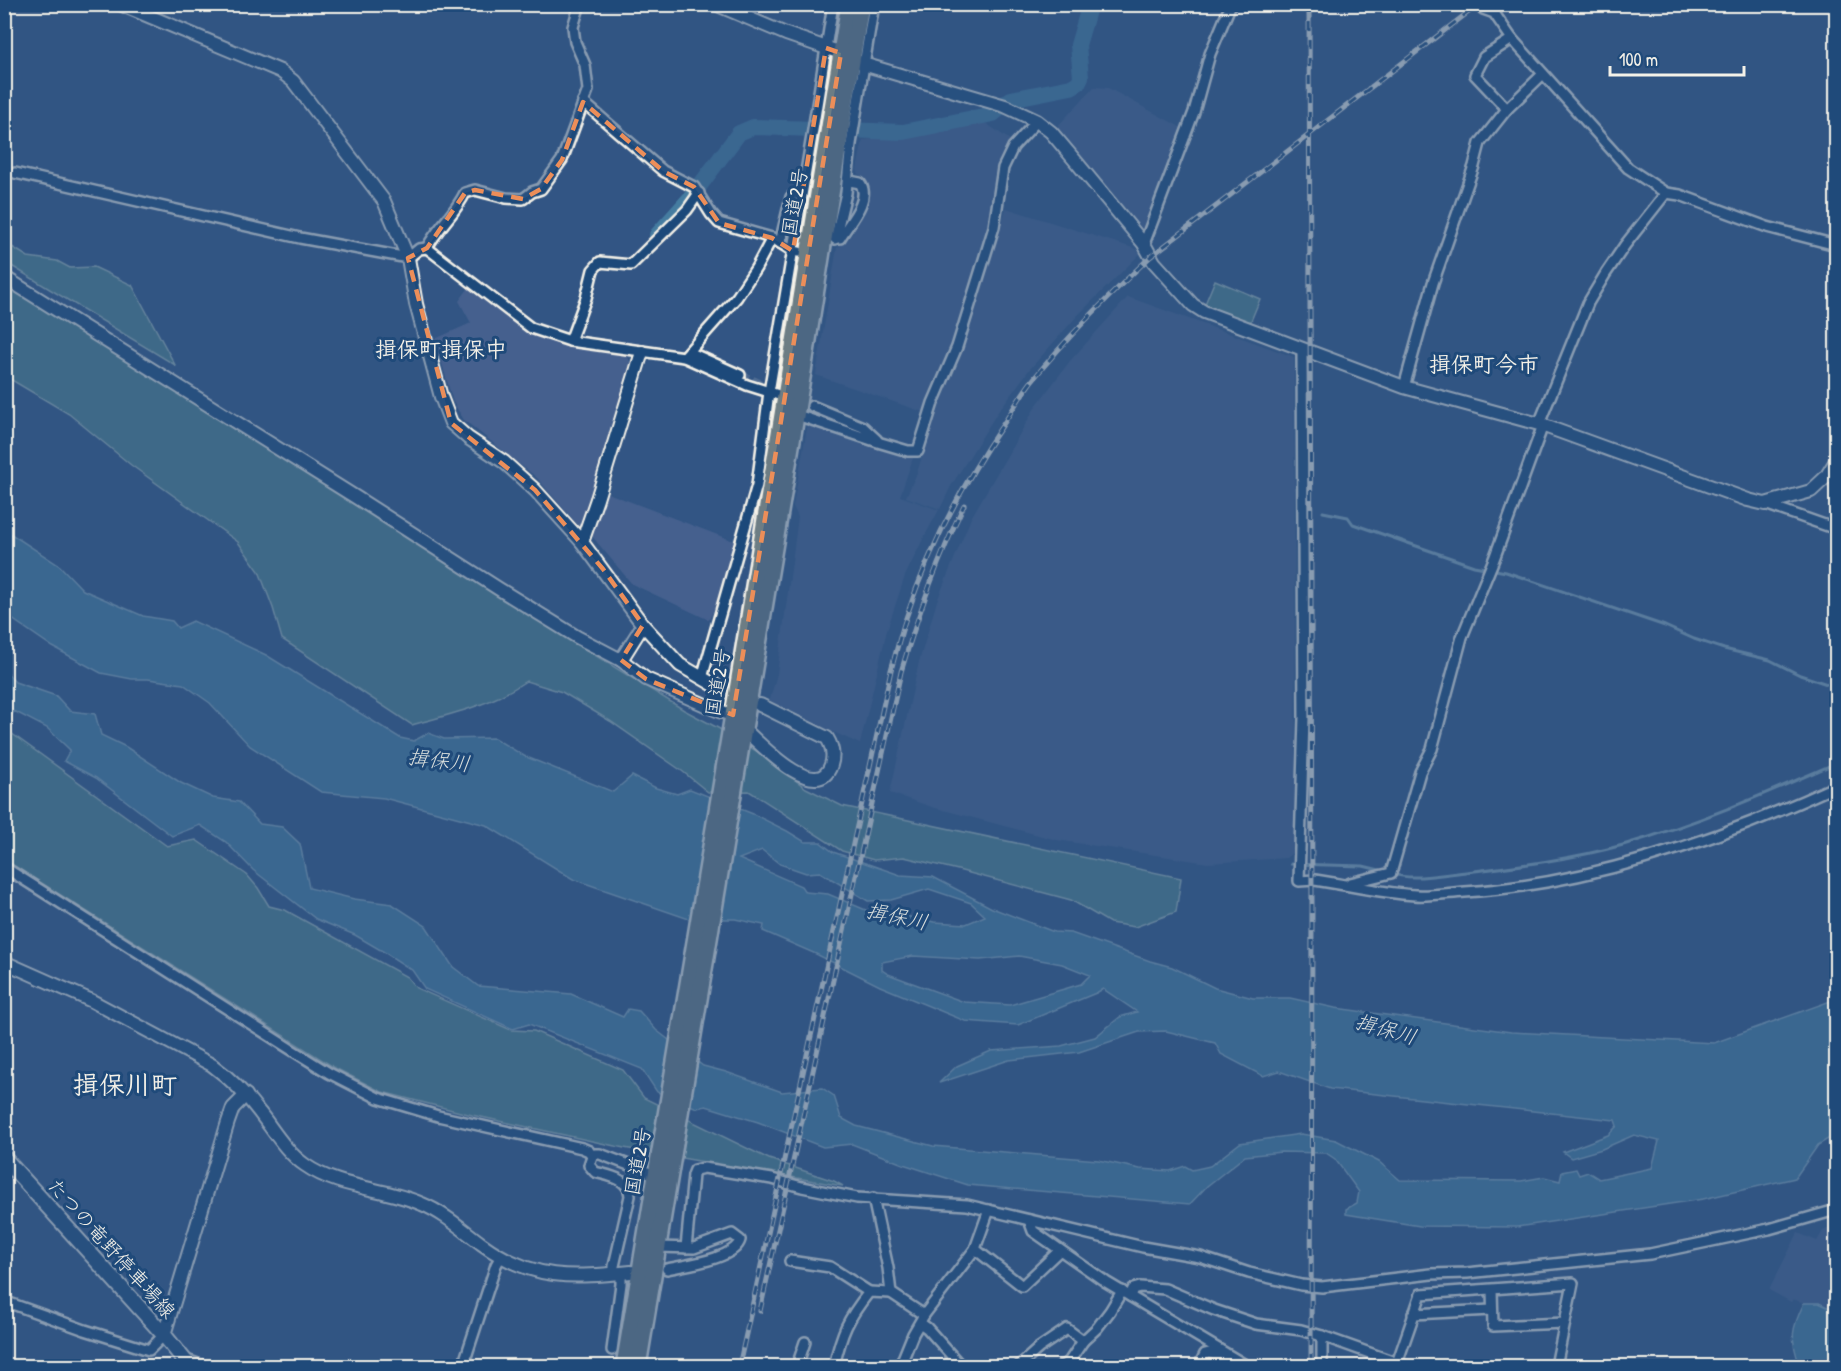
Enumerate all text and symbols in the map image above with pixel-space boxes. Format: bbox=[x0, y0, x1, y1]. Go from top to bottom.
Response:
scale bar bbox=[1610, 39, 1744, 77]
text: 100 m bbox=[1619, 47, 1658, 72]
street label: 国道2号 bbox=[775, 165, 813, 239]
district label: 揖保町揖保中 bbox=[375, 334, 507, 364]
district label: 揖保町今市 bbox=[1429, 349, 1539, 379]
street label: 国道2号 bbox=[698, 646, 736, 718]
water label: 揖保川 bbox=[406, 742, 472, 778]
water label: 揖保川 bbox=[863, 895, 931, 937]
water label: 揖保川 bbox=[1352, 1006, 1420, 1052]
district label: 揖保川町 bbox=[73, 1067, 177, 1102]
street label: 国道2号 bbox=[618, 1124, 656, 1198]
street label: たつの竜野停車場線 bbox=[42, 1172, 182, 1324]

